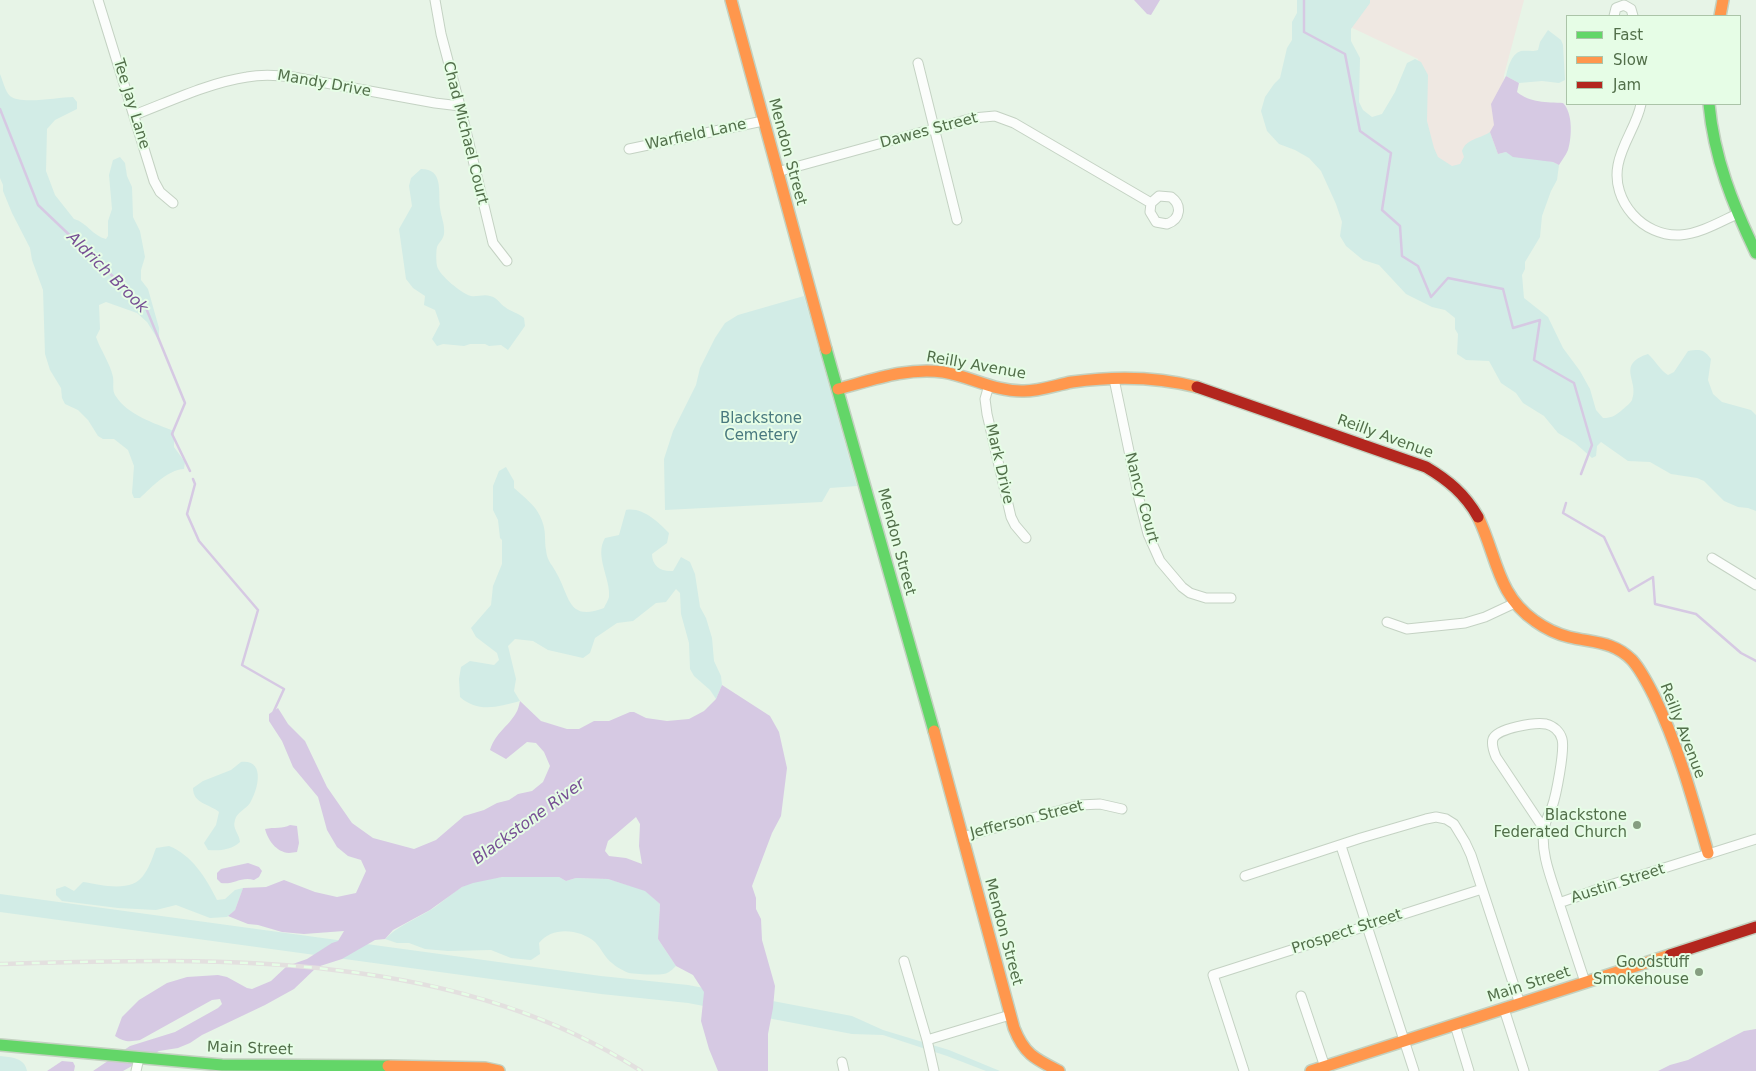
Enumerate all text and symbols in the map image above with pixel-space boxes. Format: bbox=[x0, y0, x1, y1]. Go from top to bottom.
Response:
legend bbox=[1566, 15, 1741, 105]
text: Fast bbox=[1613, 26, 1643, 44]
text: Slow bbox=[1613, 51, 1648, 69]
street label: Tee Jay Lane bbox=[109, 57, 153, 151]
street label: Chad Michael Court bbox=[438, 60, 492, 206]
street label: Mandy Drive bbox=[276, 67, 372, 101]
text: Jam bbox=[1613, 76, 1641, 94]
street label: Mendon Street bbox=[764, 96, 810, 208]
street label: Dawes Street bbox=[878, 109, 980, 153]
street label: Warfield Lane bbox=[644, 116, 748, 154]
water label: Aldrich Brook bbox=[62, 228, 152, 318]
street label: Reilly Avenue bbox=[925, 348, 1027, 384]
park label: Blackstone Cemetery bbox=[720, 410, 802, 445]
street label: Reilly Avenue bbox=[1335, 411, 1435, 463]
street label: Mark Drive bbox=[981, 422, 1017, 506]
street label: Nancy Court bbox=[1120, 451, 1162, 545]
street label: Mendon Street bbox=[873, 486, 919, 598]
street label: Reilly Avenue bbox=[1656, 681, 1708, 781]
water label: Blackstone River bbox=[469, 775, 589, 869]
street label: Jefferson Street bbox=[968, 797, 1086, 843]
place label: Blackstone Federated Church bbox=[1493, 807, 1627, 842]
marker: Blackstone Federated Church bbox=[1631, 819, 1643, 831]
street label: Austin Street bbox=[1569, 860, 1667, 908]
street label: Mendon Street bbox=[980, 876, 1026, 988]
street label: Prospect Street bbox=[1290, 906, 1404, 958]
place label: Goodstuff Smokehouse bbox=[1593, 954, 1689, 989]
street label: Main Street bbox=[1485, 963, 1573, 1007]
marker: Goodstuff Smokehouse bbox=[1693, 966, 1705, 978]
street label: Main Street bbox=[207, 1039, 293, 1059]

